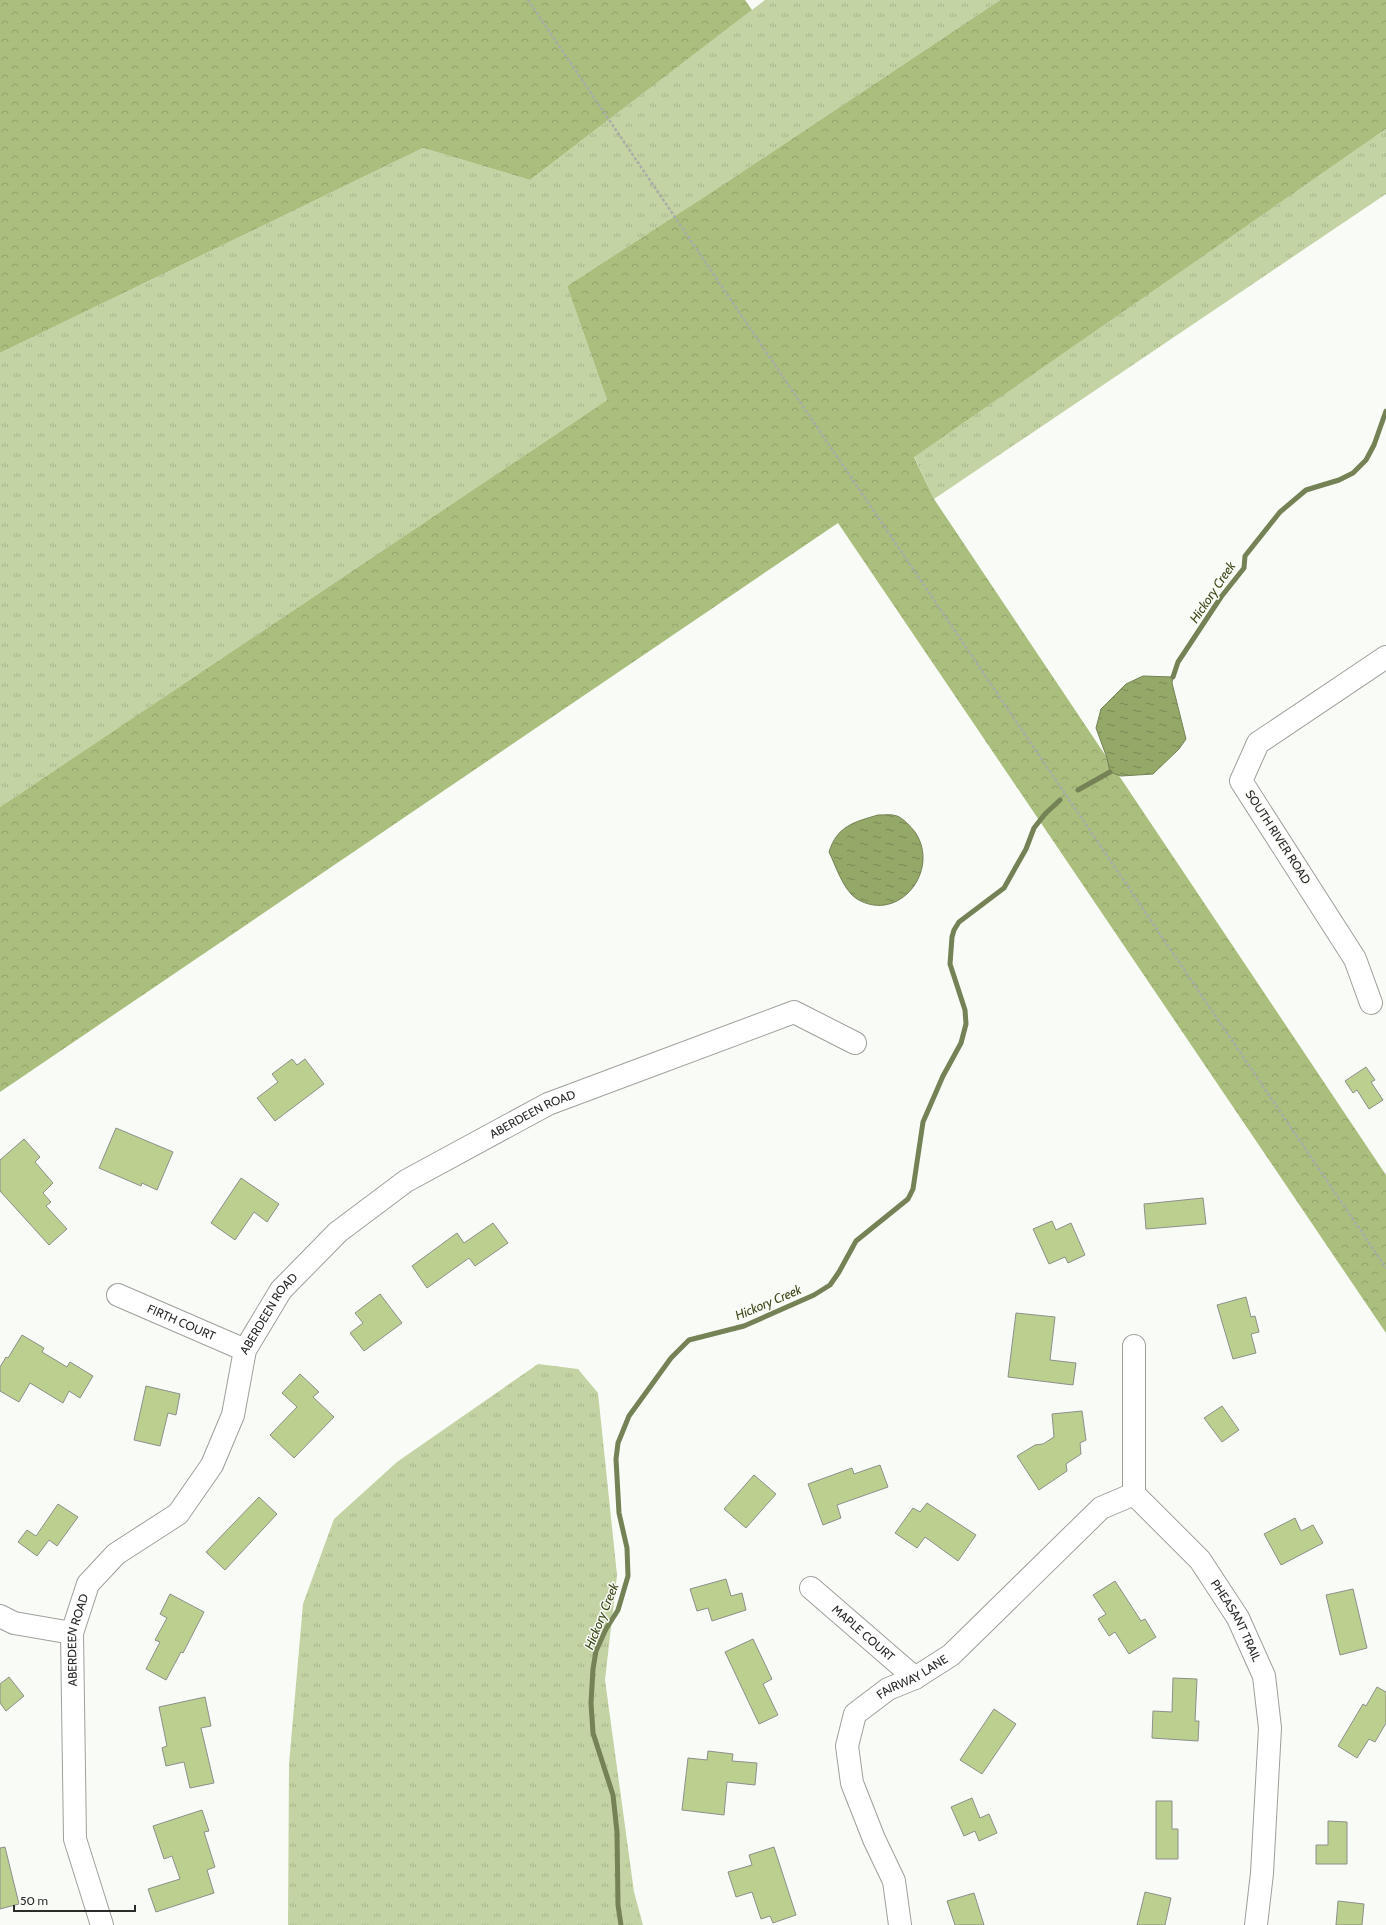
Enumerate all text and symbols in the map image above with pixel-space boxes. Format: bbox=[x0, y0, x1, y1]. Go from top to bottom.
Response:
water label: Hickory Creek bbox=[1186, 558, 1239, 626]
street label: SOUTH RIVER ROAD bbox=[1242, 787, 1315, 887]
street label: ABERDEEN ROAD bbox=[487, 1086, 578, 1141]
street label: ABERDEEN ROAD bbox=[236, 1269, 301, 1357]
water label: Hickory Creek bbox=[732, 1281, 804, 1323]
street label: FIRTH COURT bbox=[145, 1301, 218, 1344]
street label: PHEASANT TRAIL bbox=[1208, 1576, 1265, 1664]
water label: Hickory Creek bbox=[580, 1580, 622, 1652]
street label: ABERDEEN ROAD bbox=[64, 1591, 91, 1686]
street label: MAPLE COURT bbox=[829, 1602, 898, 1664]
street label: FAIRWAY LANE bbox=[873, 1651, 951, 1702]
scale bar bbox=[14, 1887, 135, 1913]
text: 50 m bbox=[20, 1893, 48, 1908]

